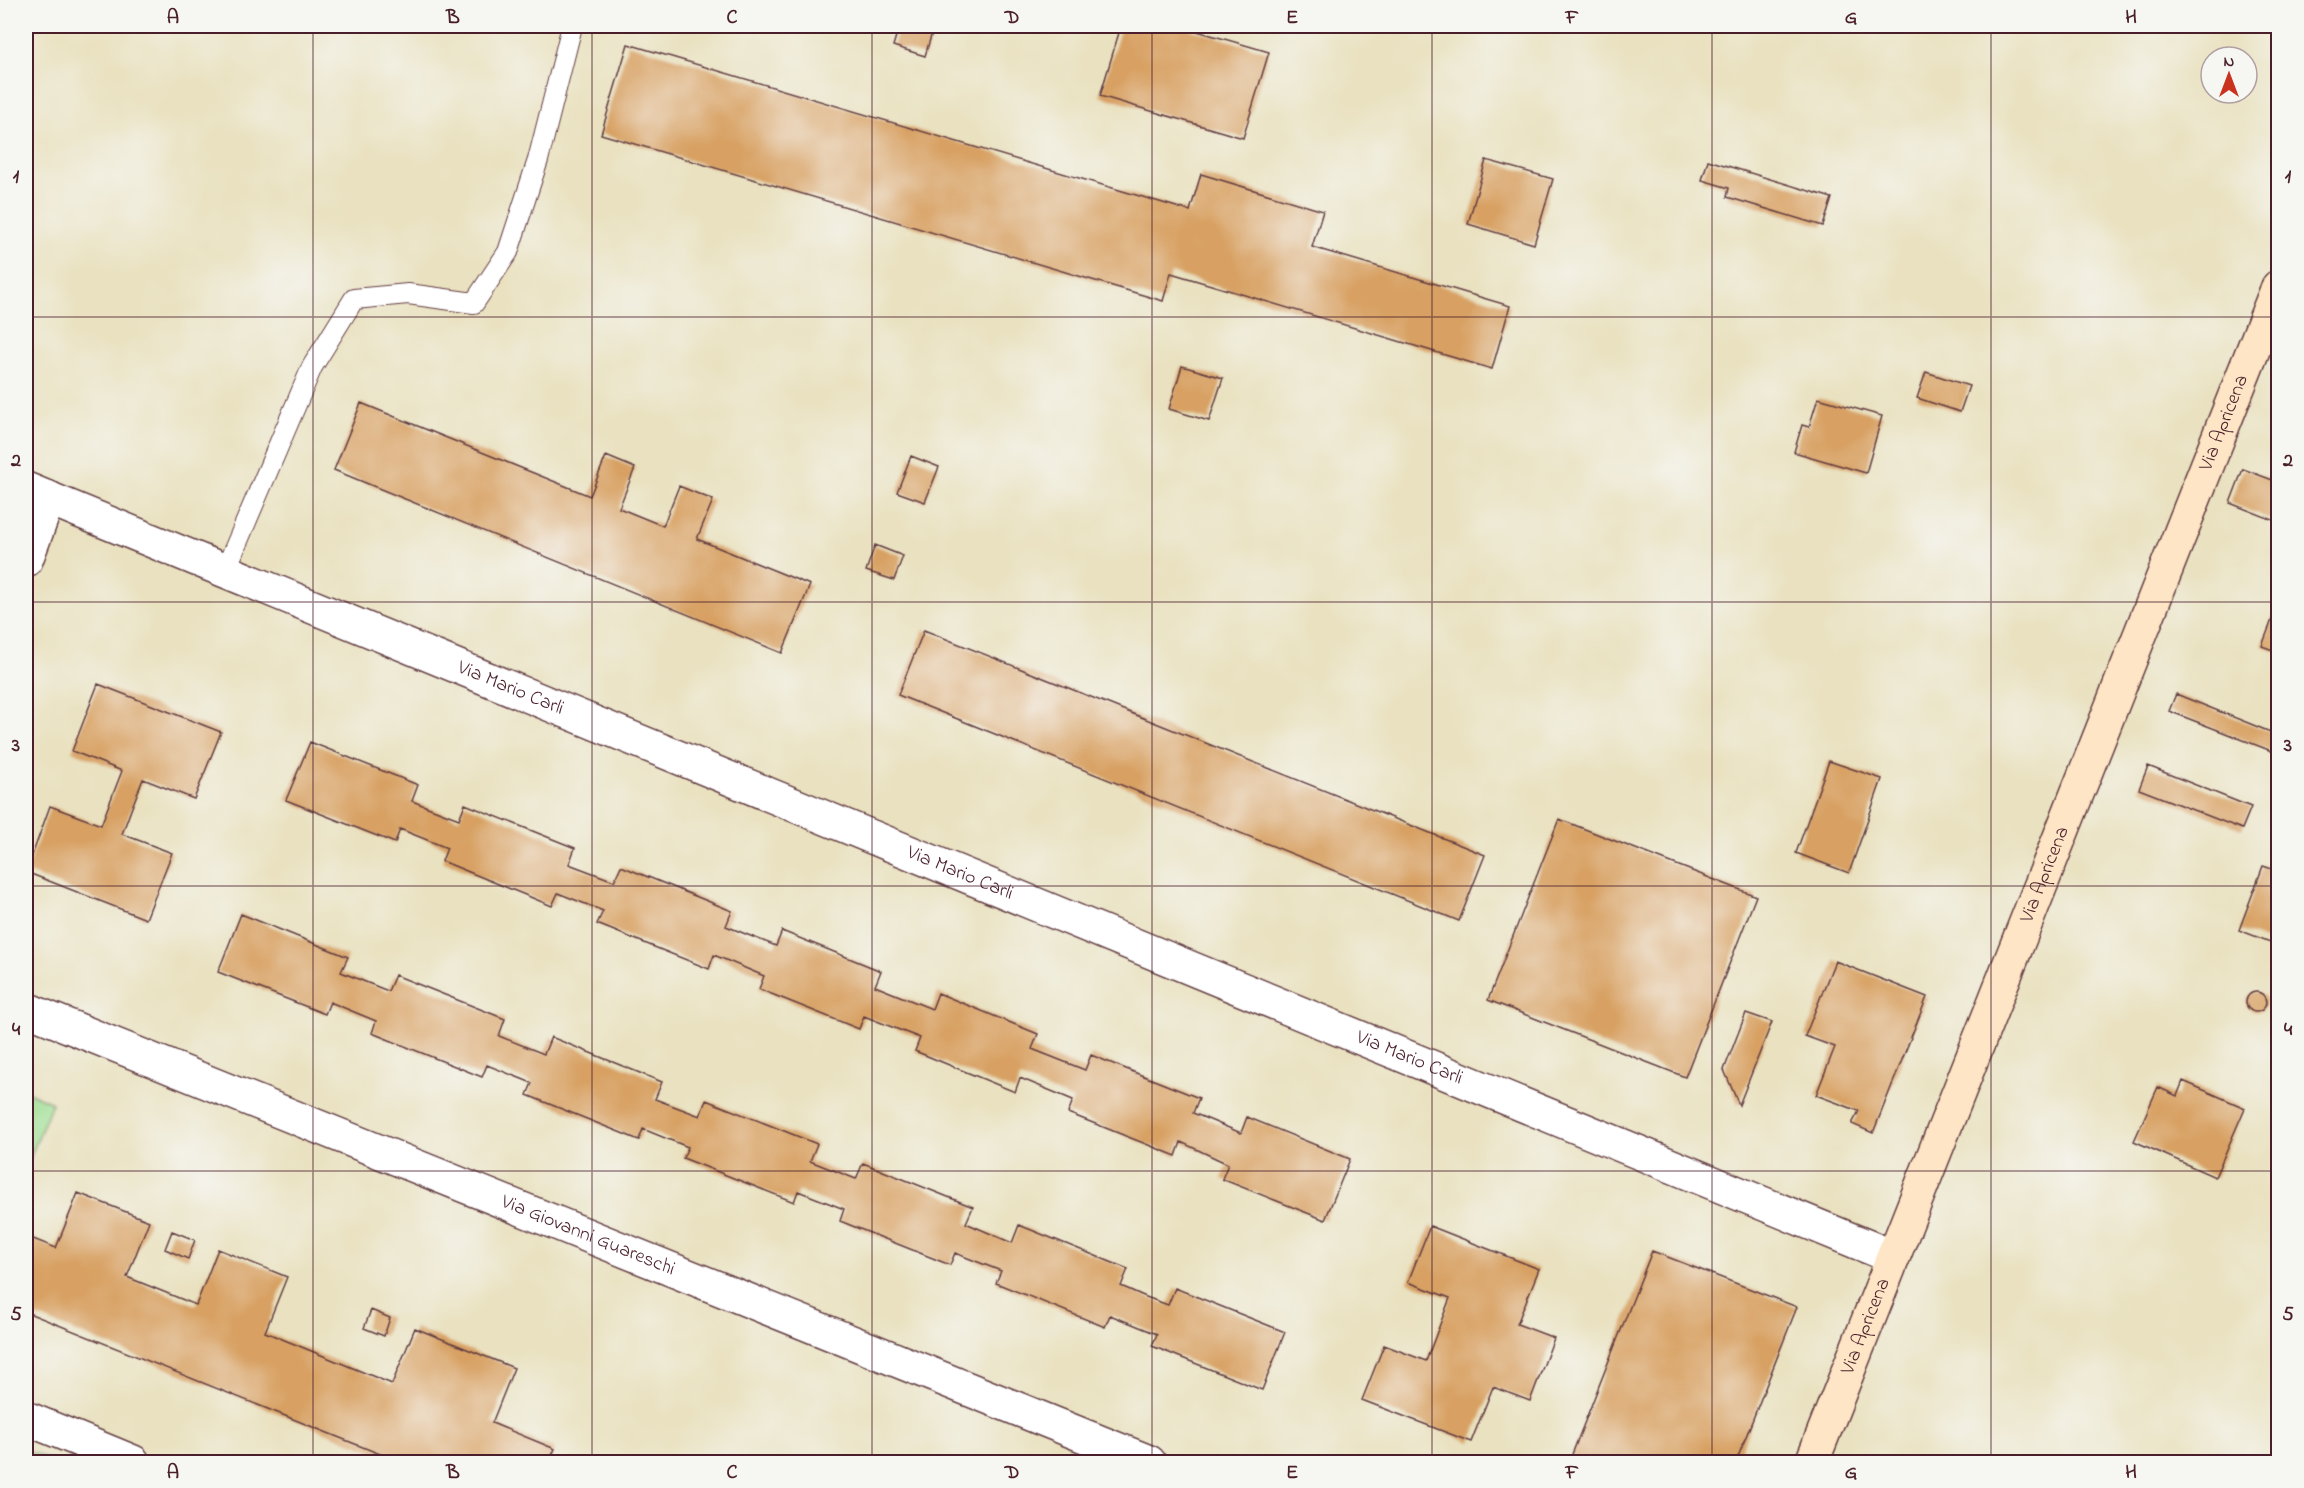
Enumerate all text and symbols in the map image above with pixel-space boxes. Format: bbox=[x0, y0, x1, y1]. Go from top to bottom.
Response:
text: A bbox=[167, 4, 179, 33]
text: B bbox=[445, 4, 460, 33]
text: C bbox=[727, 4, 738, 33]
text: D bbox=[1004, 4, 1019, 33]
text: E bbox=[1286, 4, 1298, 33]
text: F bbox=[1565, 4, 1579, 33]
text: G bbox=[1845, 4, 1858, 33]
text: H bbox=[2125, 4, 2137, 33]
north arrow bbox=[2199, 45, 2259, 105]
text: N bbox=[2224, 50, 2235, 74]
text: 1 bbox=[13, 163, 20, 192]
text: 1 bbox=[2285, 163, 2292, 192]
street label: Via Apricena bbox=[2192, 370, 2256, 476]
text: 2 bbox=[10, 447, 21, 476]
text: 2 bbox=[2282, 447, 2293, 476]
street label: Via Mario Carli bbox=[452, 653, 568, 723]
text: 3 bbox=[11, 732, 20, 761]
text: 3 bbox=[2283, 732, 2292, 761]
street label: Via Apricena bbox=[2012, 822, 2077, 928]
street label: Via Mario Carli bbox=[901, 838, 1018, 908]
text: 4 bbox=[12, 1016, 21, 1045]
text: 4 bbox=[2284, 1016, 2293, 1045]
street label: Via Mario Carli bbox=[1351, 1023, 1467, 1093]
street label: Via Giovanni Guareschi bbox=[496, 1187, 679, 1284]
street label: Via Apricena bbox=[1833, 1274, 1898, 1380]
text: 5 bbox=[10, 1301, 22, 1330]
text: 5 bbox=[2282, 1301, 2294, 1330]
text: A bbox=[167, 1459, 179, 1488]
text: B bbox=[445, 1459, 460, 1488]
text: C bbox=[727, 1459, 738, 1488]
text: D bbox=[1004, 1459, 1019, 1488]
text: E bbox=[1286, 1459, 1298, 1488]
text: F bbox=[1565, 1459, 1579, 1488]
text: G bbox=[1845, 1459, 1858, 1488]
text: H bbox=[2125, 1459, 2137, 1488]

